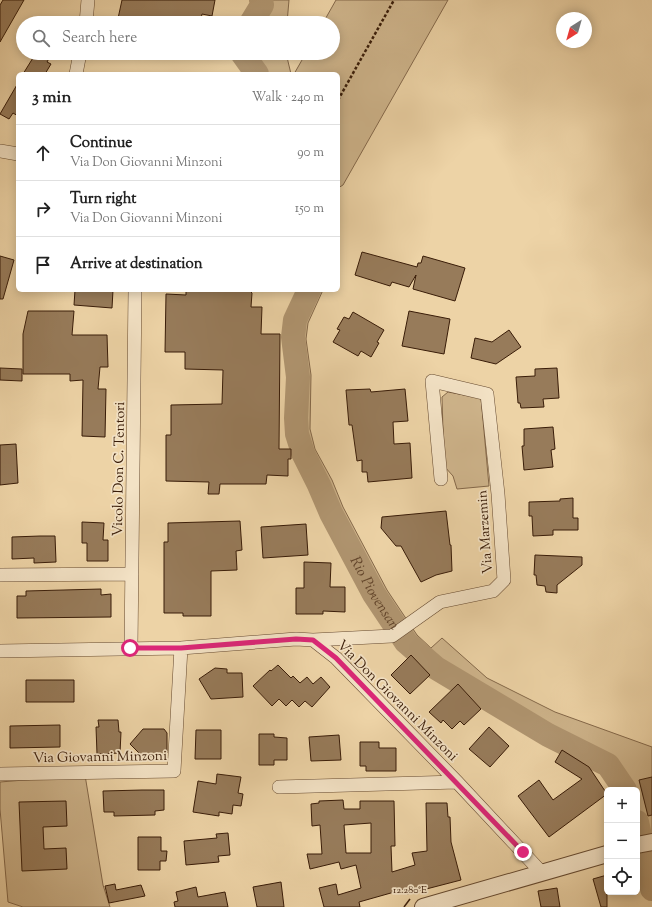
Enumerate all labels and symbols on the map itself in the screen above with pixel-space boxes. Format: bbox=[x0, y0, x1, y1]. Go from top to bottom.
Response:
north arrow bbox=[556, 12, 592, 48]
street label: Vicolo Don C. Tentori bbox=[109, 401, 131, 537]
street label: Via Marzemin bbox=[473, 489, 499, 574]
water label: Rio Piovensan bbox=[344, 553, 404, 635]
street label: Via Don Giovanni Minzoni bbox=[331, 636, 462, 767]
route start bbox=[121, 639, 139, 657]
street label: Via Giovanni Minzoni bbox=[33, 747, 167, 769]
route end bbox=[514, 843, 532, 861]
text: 12.280°E bbox=[393, 883, 427, 898]

